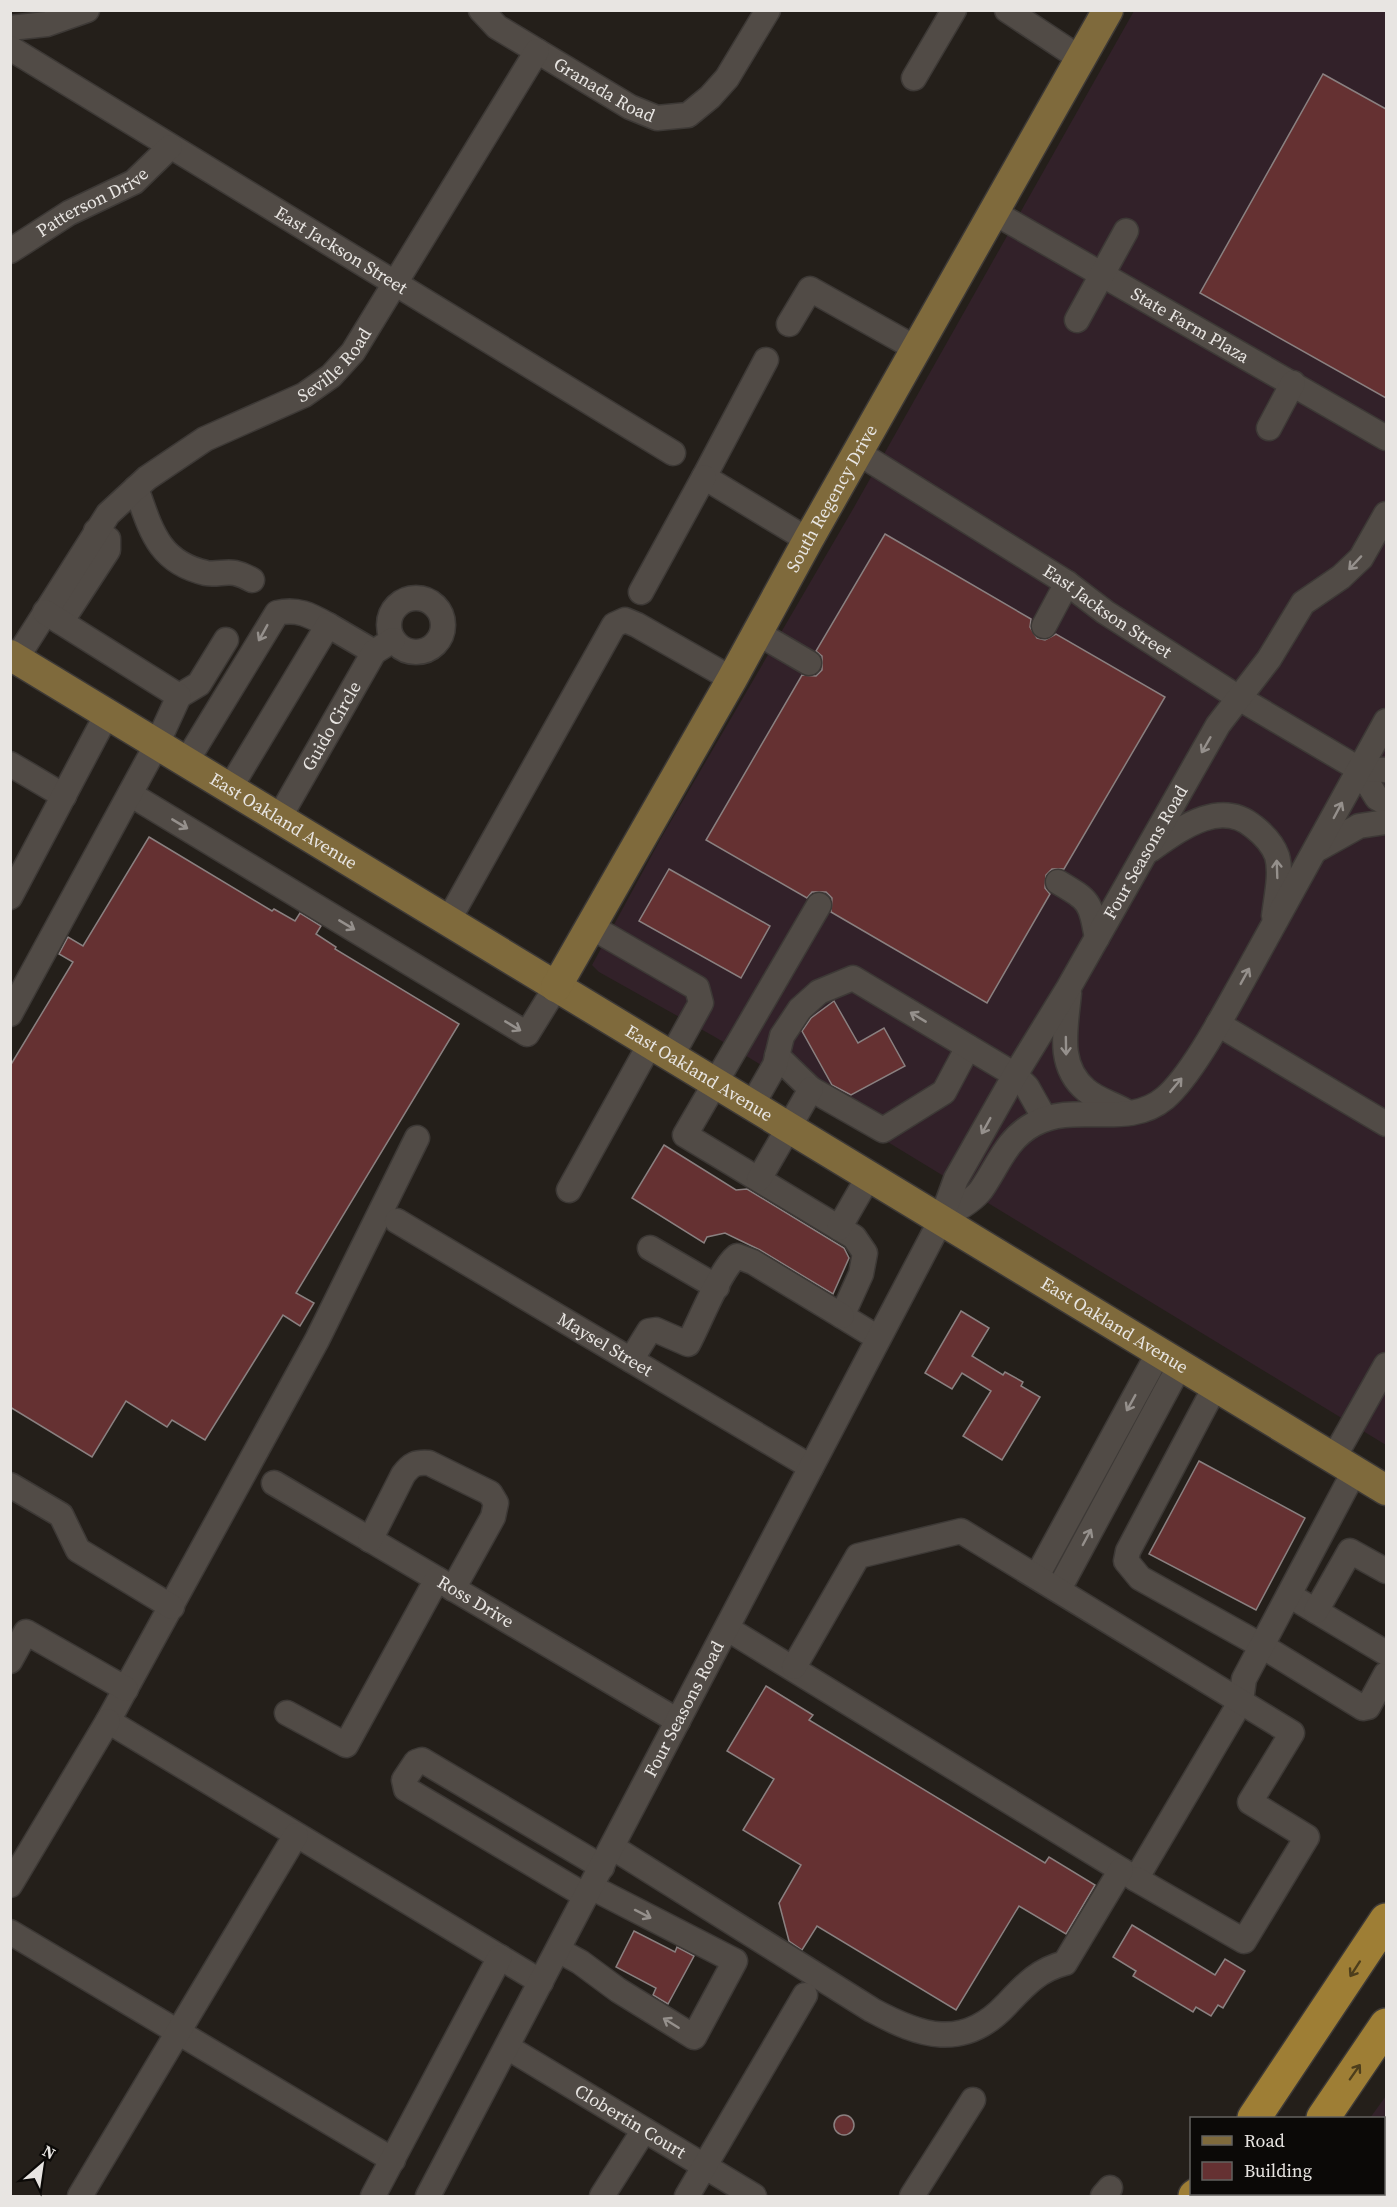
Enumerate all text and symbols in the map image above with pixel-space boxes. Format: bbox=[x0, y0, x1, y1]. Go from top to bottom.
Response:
street label: Granada Road bbox=[549, 51, 659, 128]
street label: Patterson Drive bbox=[31, 161, 154, 243]
street label: East Jackson Street bbox=[270, 200, 412, 300]
street label: State Farm Plaza bbox=[1127, 281, 1255, 369]
street label: Seville Road bbox=[293, 323, 377, 408]
street label: South Regency Drive bbox=[780, 420, 883, 577]
one-way arrow bbox=[1348, 556, 1362, 571]
street label: East Jackson Street bbox=[1039, 558, 1177, 664]
one-way arrow bbox=[257, 624, 269, 641]
street label: Guido Circle bbox=[296, 676, 367, 775]
one-way arrow bbox=[1200, 736, 1211, 754]
street label: East Oakland Avenue bbox=[205, 766, 362, 875]
street label: Four Seasons Road bbox=[1097, 780, 1193, 924]
one-way arrow bbox=[1333, 801, 1344, 819]
one-way arrow bbox=[171, 818, 188, 830]
one-way arrow bbox=[1272, 860, 1283, 880]
one-way arrow bbox=[338, 919, 355, 931]
one-way arrow bbox=[1240, 967, 1251, 985]
one-way arrow bbox=[910, 1010, 927, 1022]
street label: East Oakland Avenue bbox=[621, 1018, 778, 1127]
one-way arrow bbox=[505, 1019, 522, 1032]
one-way arrow bbox=[1060, 1035, 1072, 1055]
one-way arrow bbox=[1170, 1077, 1183, 1093]
one-way arrow bbox=[980, 1117, 992, 1134]
street label: East Oakland Avenue bbox=[1036, 1270, 1193, 1379]
street label: Maysel Street bbox=[553, 1306, 658, 1382]
one-way arrow bbox=[1125, 1394, 1136, 1412]
one-way arrow bbox=[1082, 1529, 1093, 1547]
street label: Ross Drive bbox=[433, 1569, 519, 1634]
street label: Four Seasons Road bbox=[637, 1636, 730, 1781]
one-way arrow bbox=[634, 1908, 652, 1920]
one-way arrow bbox=[1348, 1960, 1360, 1977]
one-way arrow bbox=[663, 2017, 680, 2029]
one-way arrow bbox=[1349, 2065, 1361, 2081]
street label: Clobertin Court bbox=[570, 2078, 691, 2164]
legend bbox=[1190, 2117, 1385, 2195]
text: Road bbox=[1244, 2128, 1285, 2153]
north arrow bbox=[12, 2135, 72, 2195]
text: N bbox=[39, 2139, 60, 2164]
text: Building bbox=[1244, 2158, 1312, 2183]

